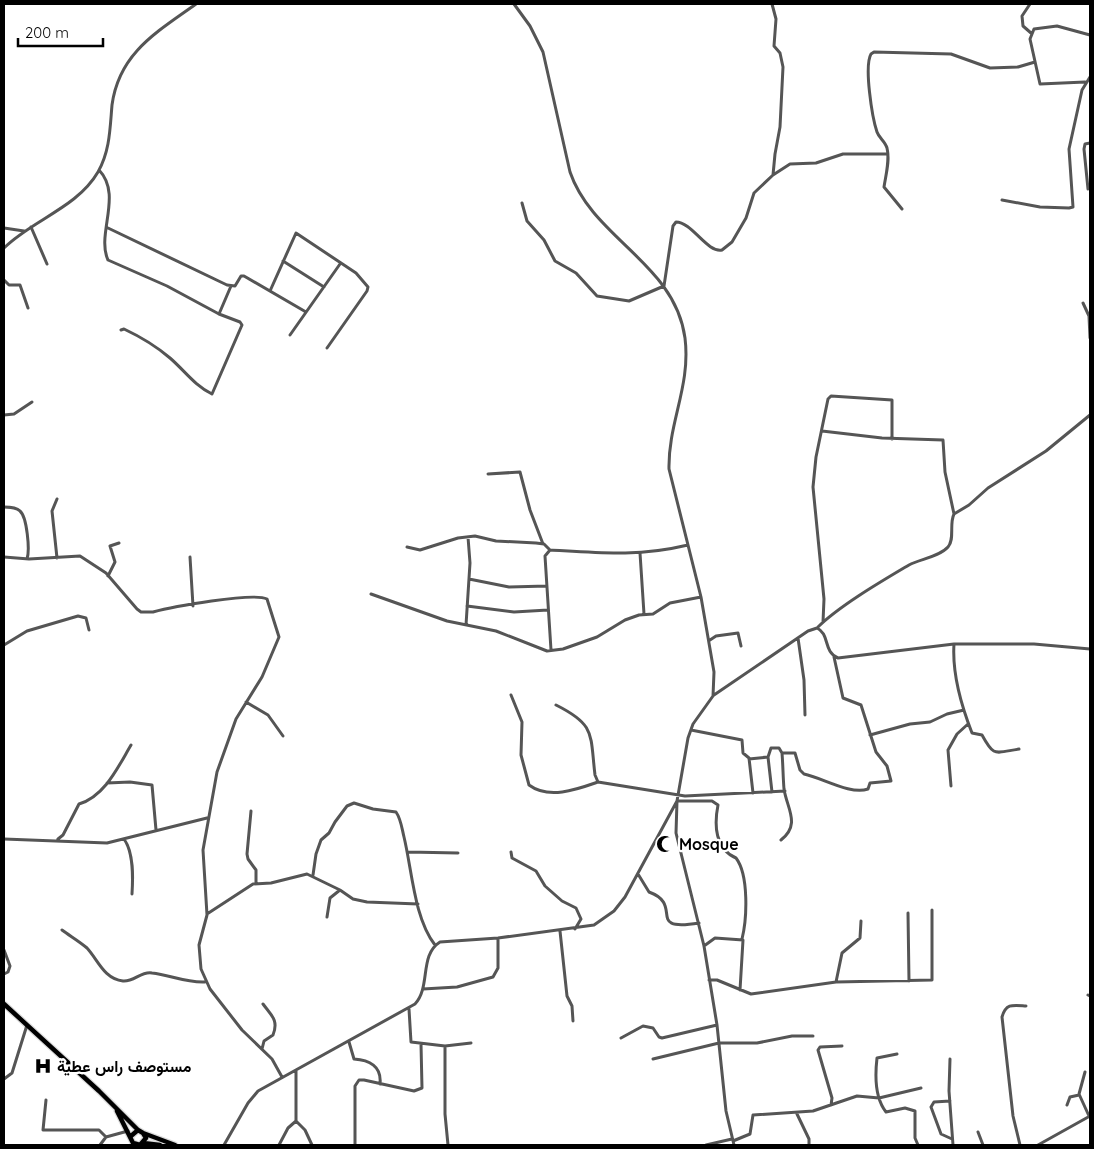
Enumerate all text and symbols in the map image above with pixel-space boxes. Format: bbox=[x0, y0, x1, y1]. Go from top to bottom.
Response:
scale bar bbox=[18, 15, 102, 47]
text: 200 m bbox=[25, 23, 69, 42]
mosque icon: Mosque bbox=[655, 834, 675, 854]
place label: Mosque bbox=[679, 834, 739, 854]
hospital icon: مستوصف راس عطية bbox=[33, 1056, 53, 1076]
place label: مستوصف راس عطية bbox=[57, 1056, 192, 1077]

